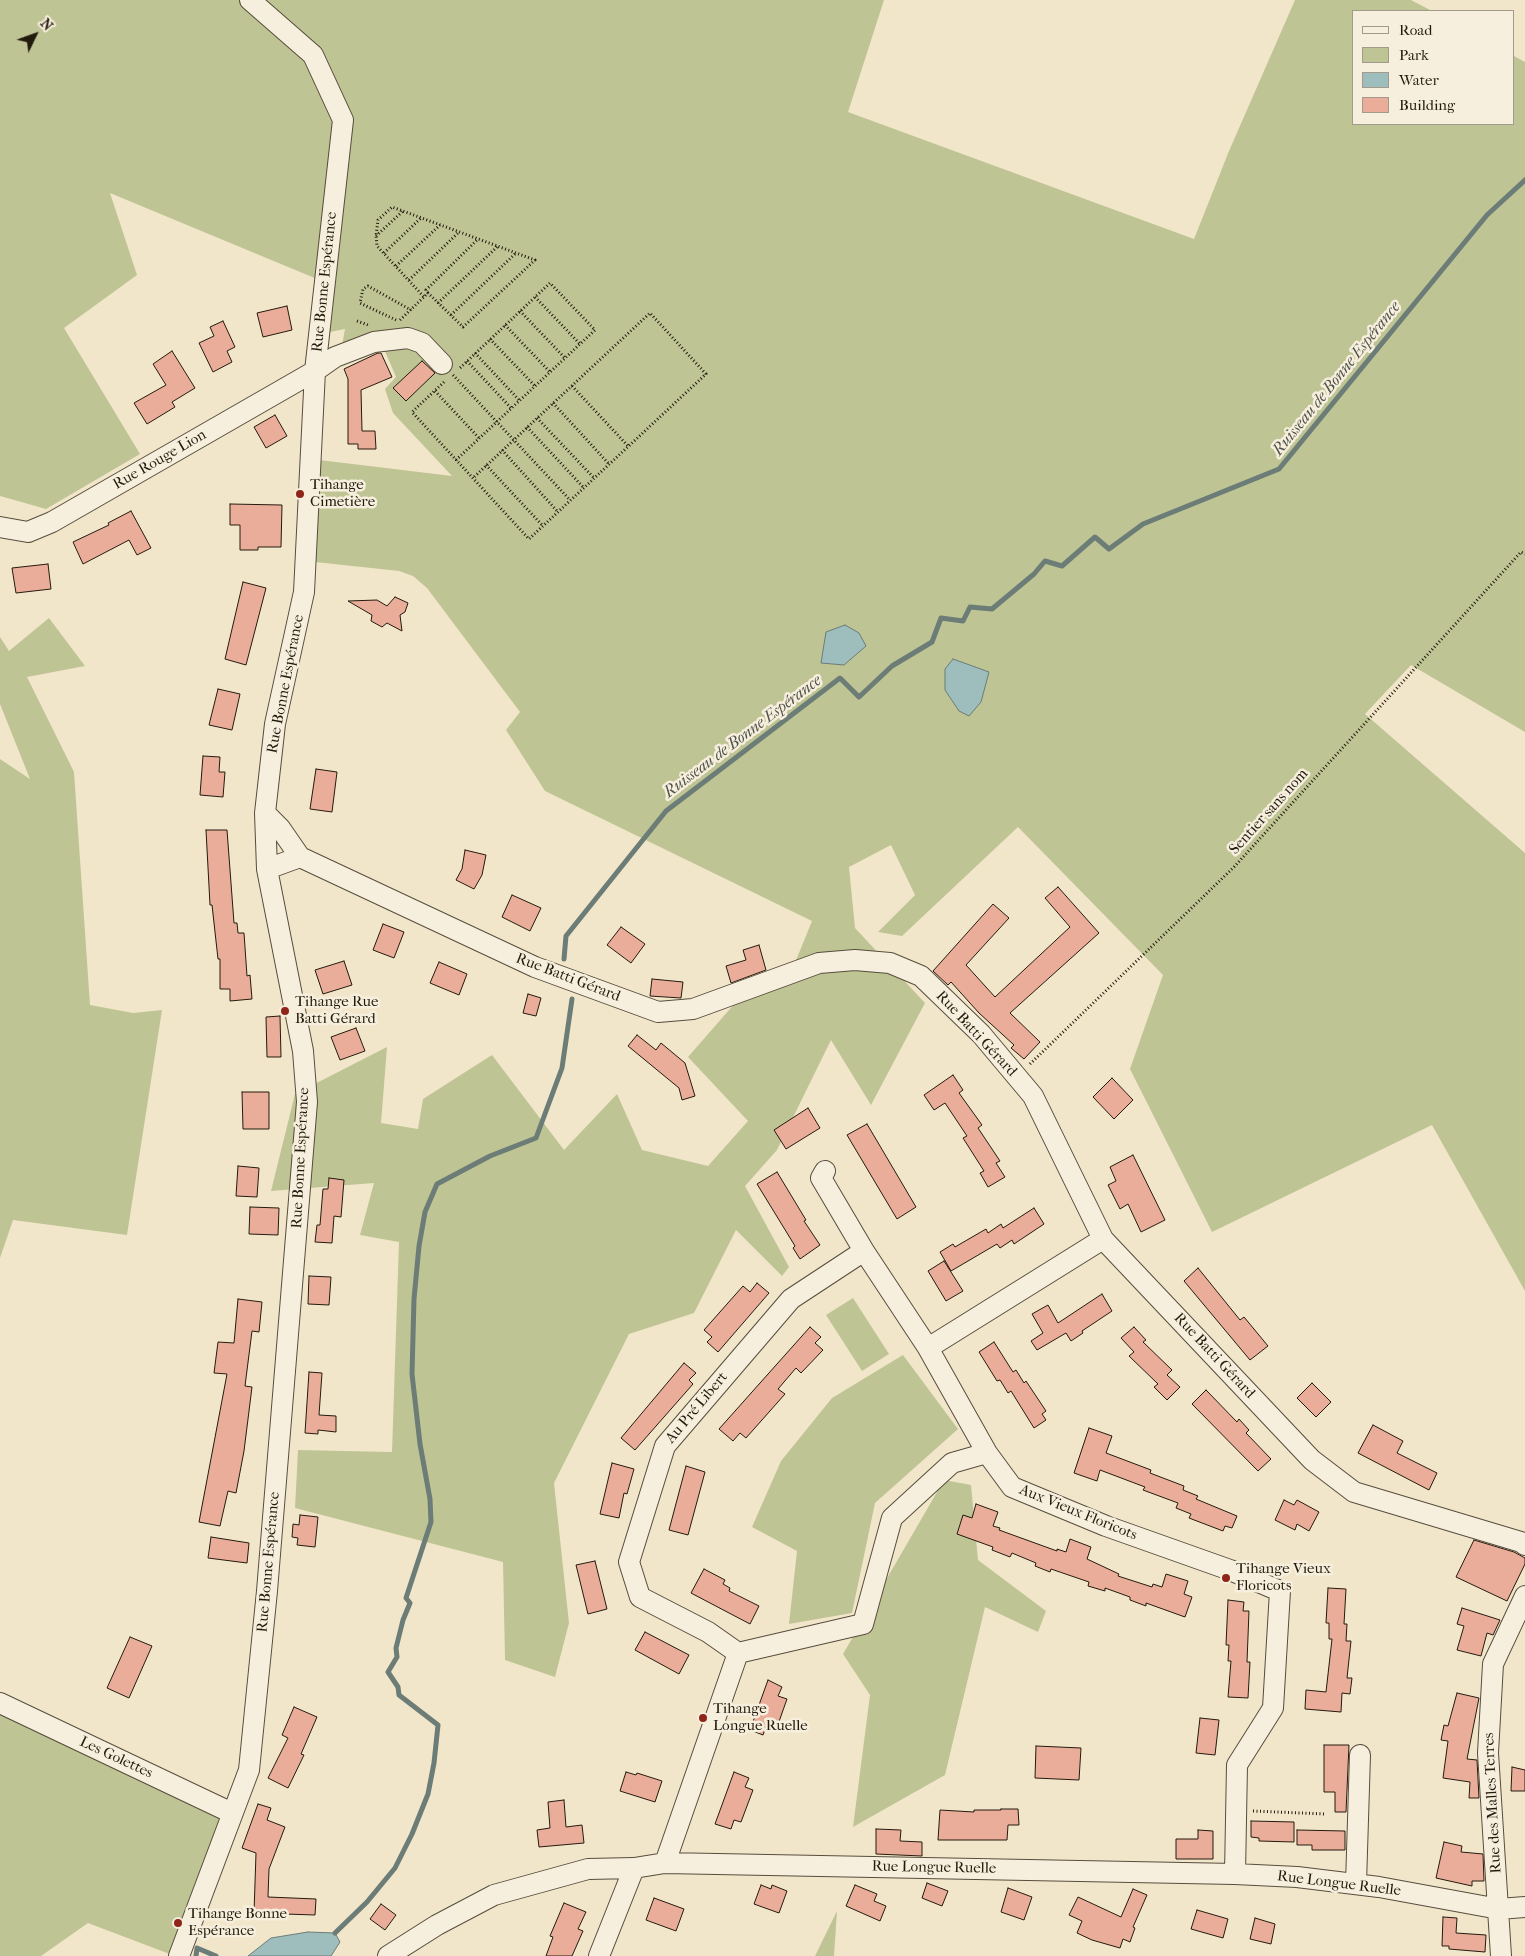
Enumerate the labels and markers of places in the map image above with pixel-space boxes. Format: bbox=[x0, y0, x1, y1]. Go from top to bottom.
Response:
place label: Tihange Cimetière bbox=[310, 476, 375, 511]
marker: Tihange Cimetière bbox=[294, 488, 306, 500]
place label: Tihange Rue Batti Gérard bbox=[295, 993, 378, 1028]
marker: Tihange Rue Batti Gérard bbox=[279, 1005, 291, 1017]
place label: Tihange Vieux Floricots bbox=[1236, 1560, 1331, 1595]
marker: Tihange Vieux Floricots bbox=[1220, 1572, 1232, 1584]
place label: Tihange Longue Ruelle bbox=[713, 1700, 808, 1735]
marker: Tihange Longue Ruelle bbox=[697, 1712, 709, 1724]
place label: Tihange Bonne Espérance bbox=[188, 1905, 287, 1940]
marker: Tihange Bonne Espérance bbox=[172, 1917, 184, 1929]

